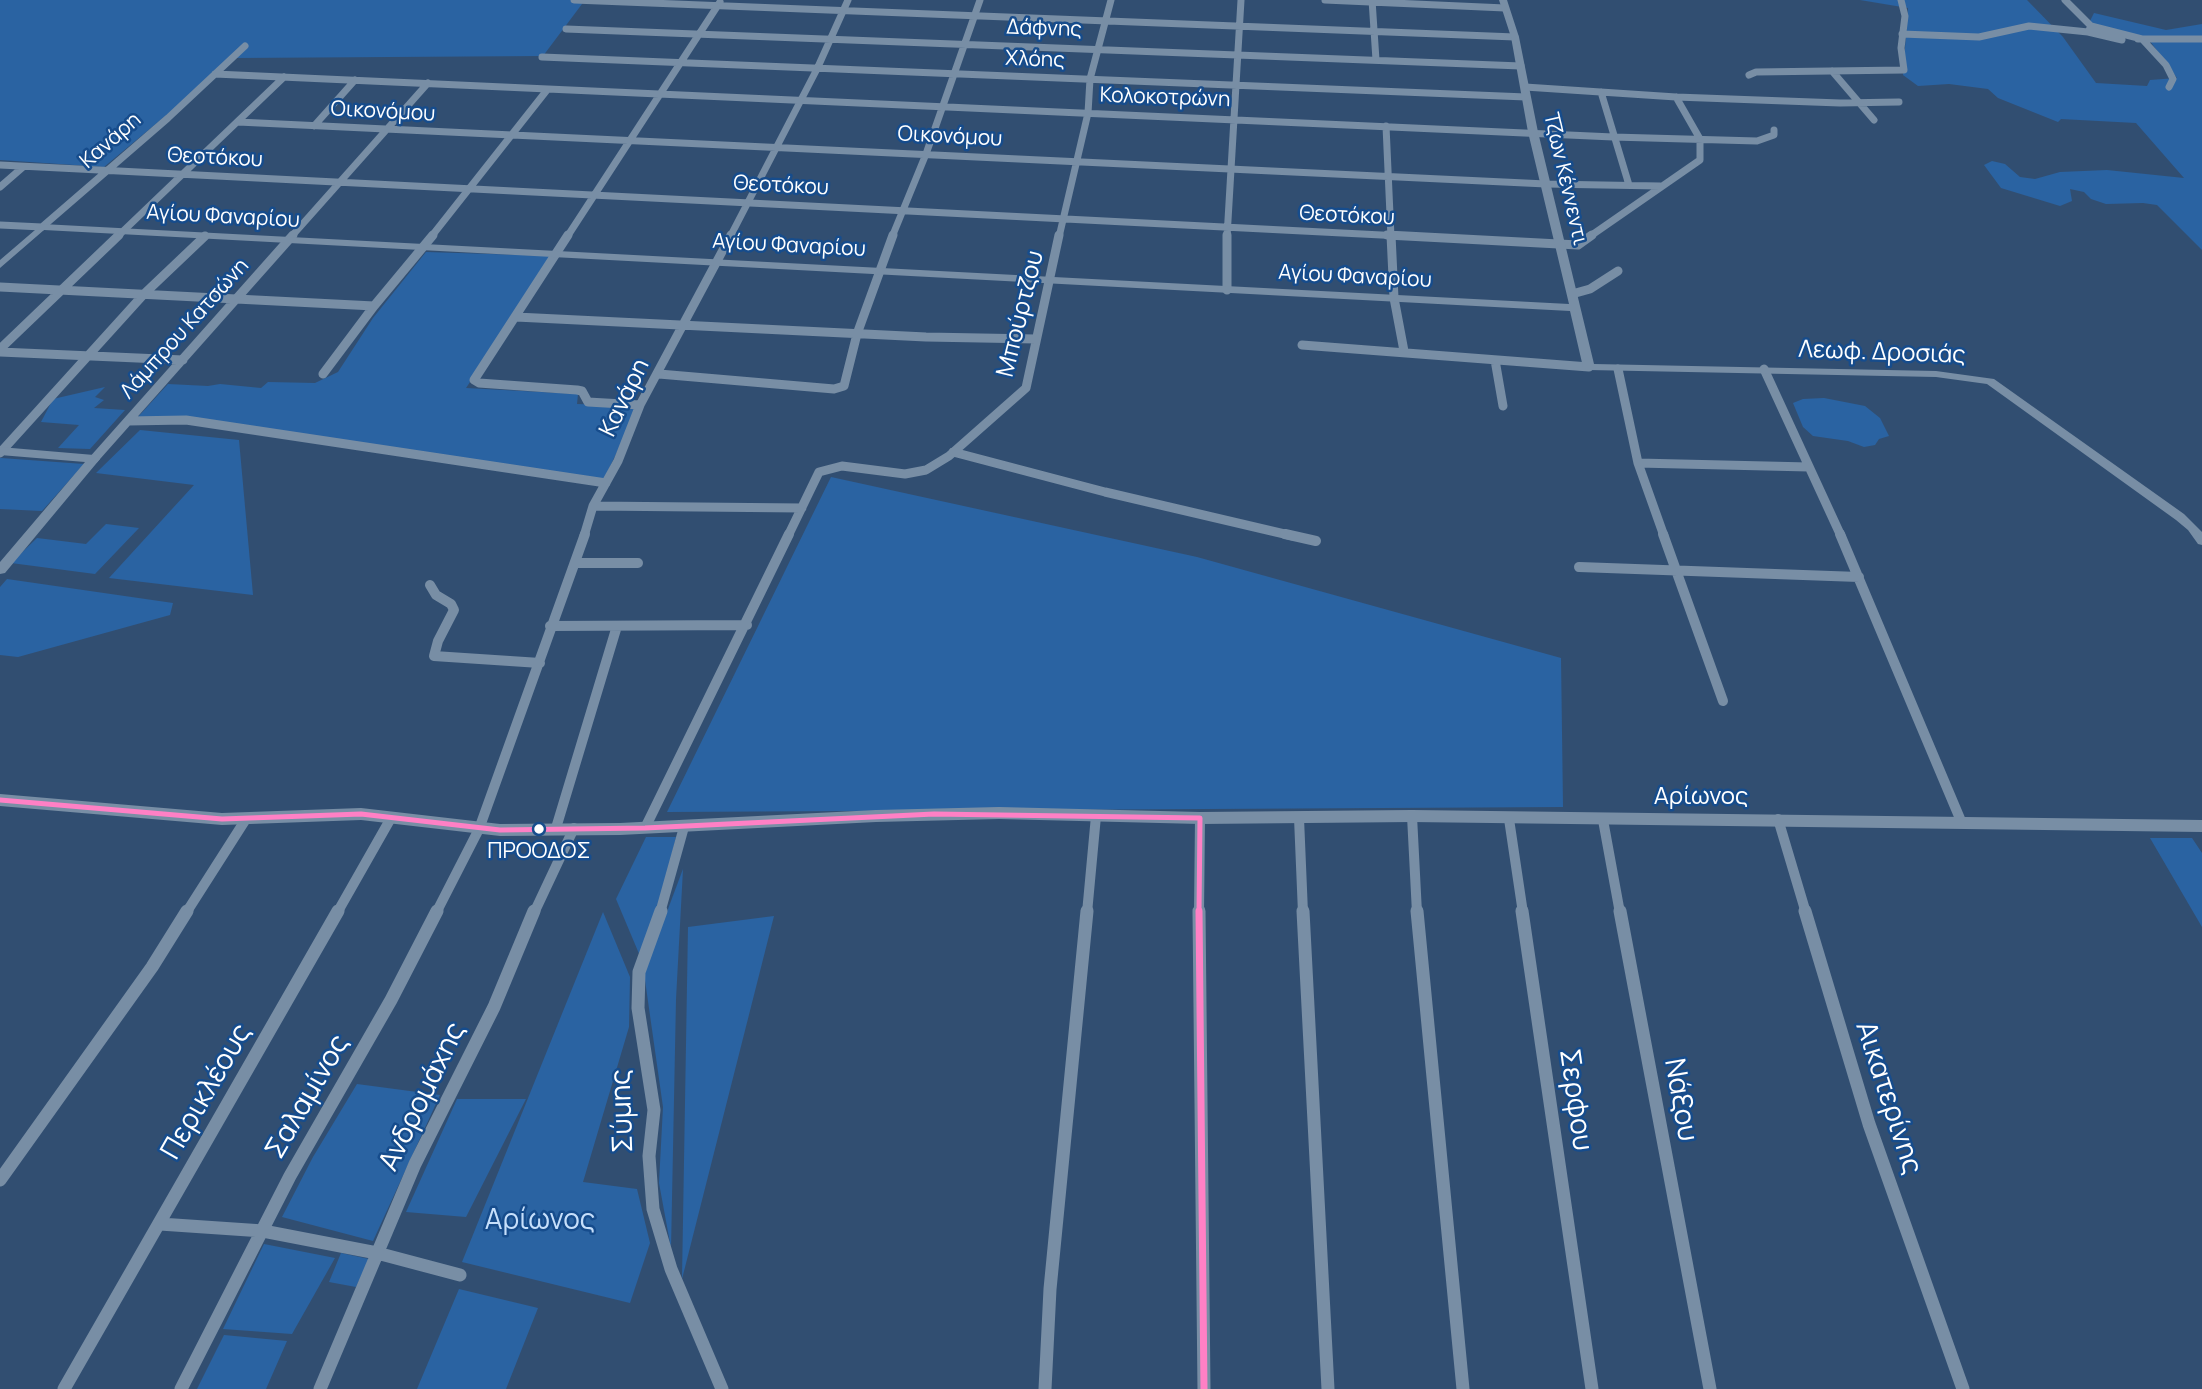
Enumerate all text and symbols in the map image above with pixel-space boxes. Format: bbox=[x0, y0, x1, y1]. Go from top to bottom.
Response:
street label: Δάφνης bbox=[1006, 15, 1082, 43]
street label: Χλόης bbox=[1005, 46, 1065, 74]
street label: Κολοκοτρώνη bbox=[1099, 83, 1231, 113]
street label: Οικονόμου bbox=[330, 97, 436, 127]
street label: Κανάρη bbox=[75, 108, 147, 174]
street label: Τζων Κέννεντι bbox=[1538, 110, 1592, 248]
street label: Οικονόμου bbox=[897, 122, 1003, 152]
street label: Θεοτόκου bbox=[167, 143, 263, 173]
street label: Θεοτόκου bbox=[733, 171, 829, 201]
street label: Αγίου Φαναρίου bbox=[146, 200, 300, 234]
street label: Θεοτόκου bbox=[1299, 201, 1395, 231]
street label: Αγίου Φαναρίου bbox=[712, 229, 866, 263]
street label: Μπούρτζου bbox=[991, 248, 1051, 380]
street label: Λάμπρου Κατσώνη bbox=[115, 254, 255, 404]
street label: Αγίου Φαναρίου bbox=[1278, 260, 1432, 294]
street label: Λεωφ. Δροσιάς bbox=[1798, 336, 1966, 370]
street label: Κανάρη bbox=[594, 354, 656, 442]
street label: Αρίωνος bbox=[1654, 783, 1748, 811]
marker: ΠΡΟΟΔΟΣ bbox=[532, 822, 546, 836]
place label: ΠΡΟΟΔΟΣ bbox=[487, 839, 591, 865]
street label: Ανδρομάχης bbox=[373, 1017, 473, 1177]
street label: Αικατερίνης bbox=[1848, 1017, 1928, 1179]
street label: Περικλέους bbox=[155, 1018, 259, 1166]
street label: Σαλαμίνος bbox=[259, 1029, 357, 1165]
street label: Σερφου bbox=[1551, 1047, 1599, 1153]
street label: Νάξου bbox=[1656, 1056, 1704, 1144]
street label: Σύμης bbox=[605, 1069, 641, 1153]
park label: Αρίωνος bbox=[485, 1204, 595, 1238]

